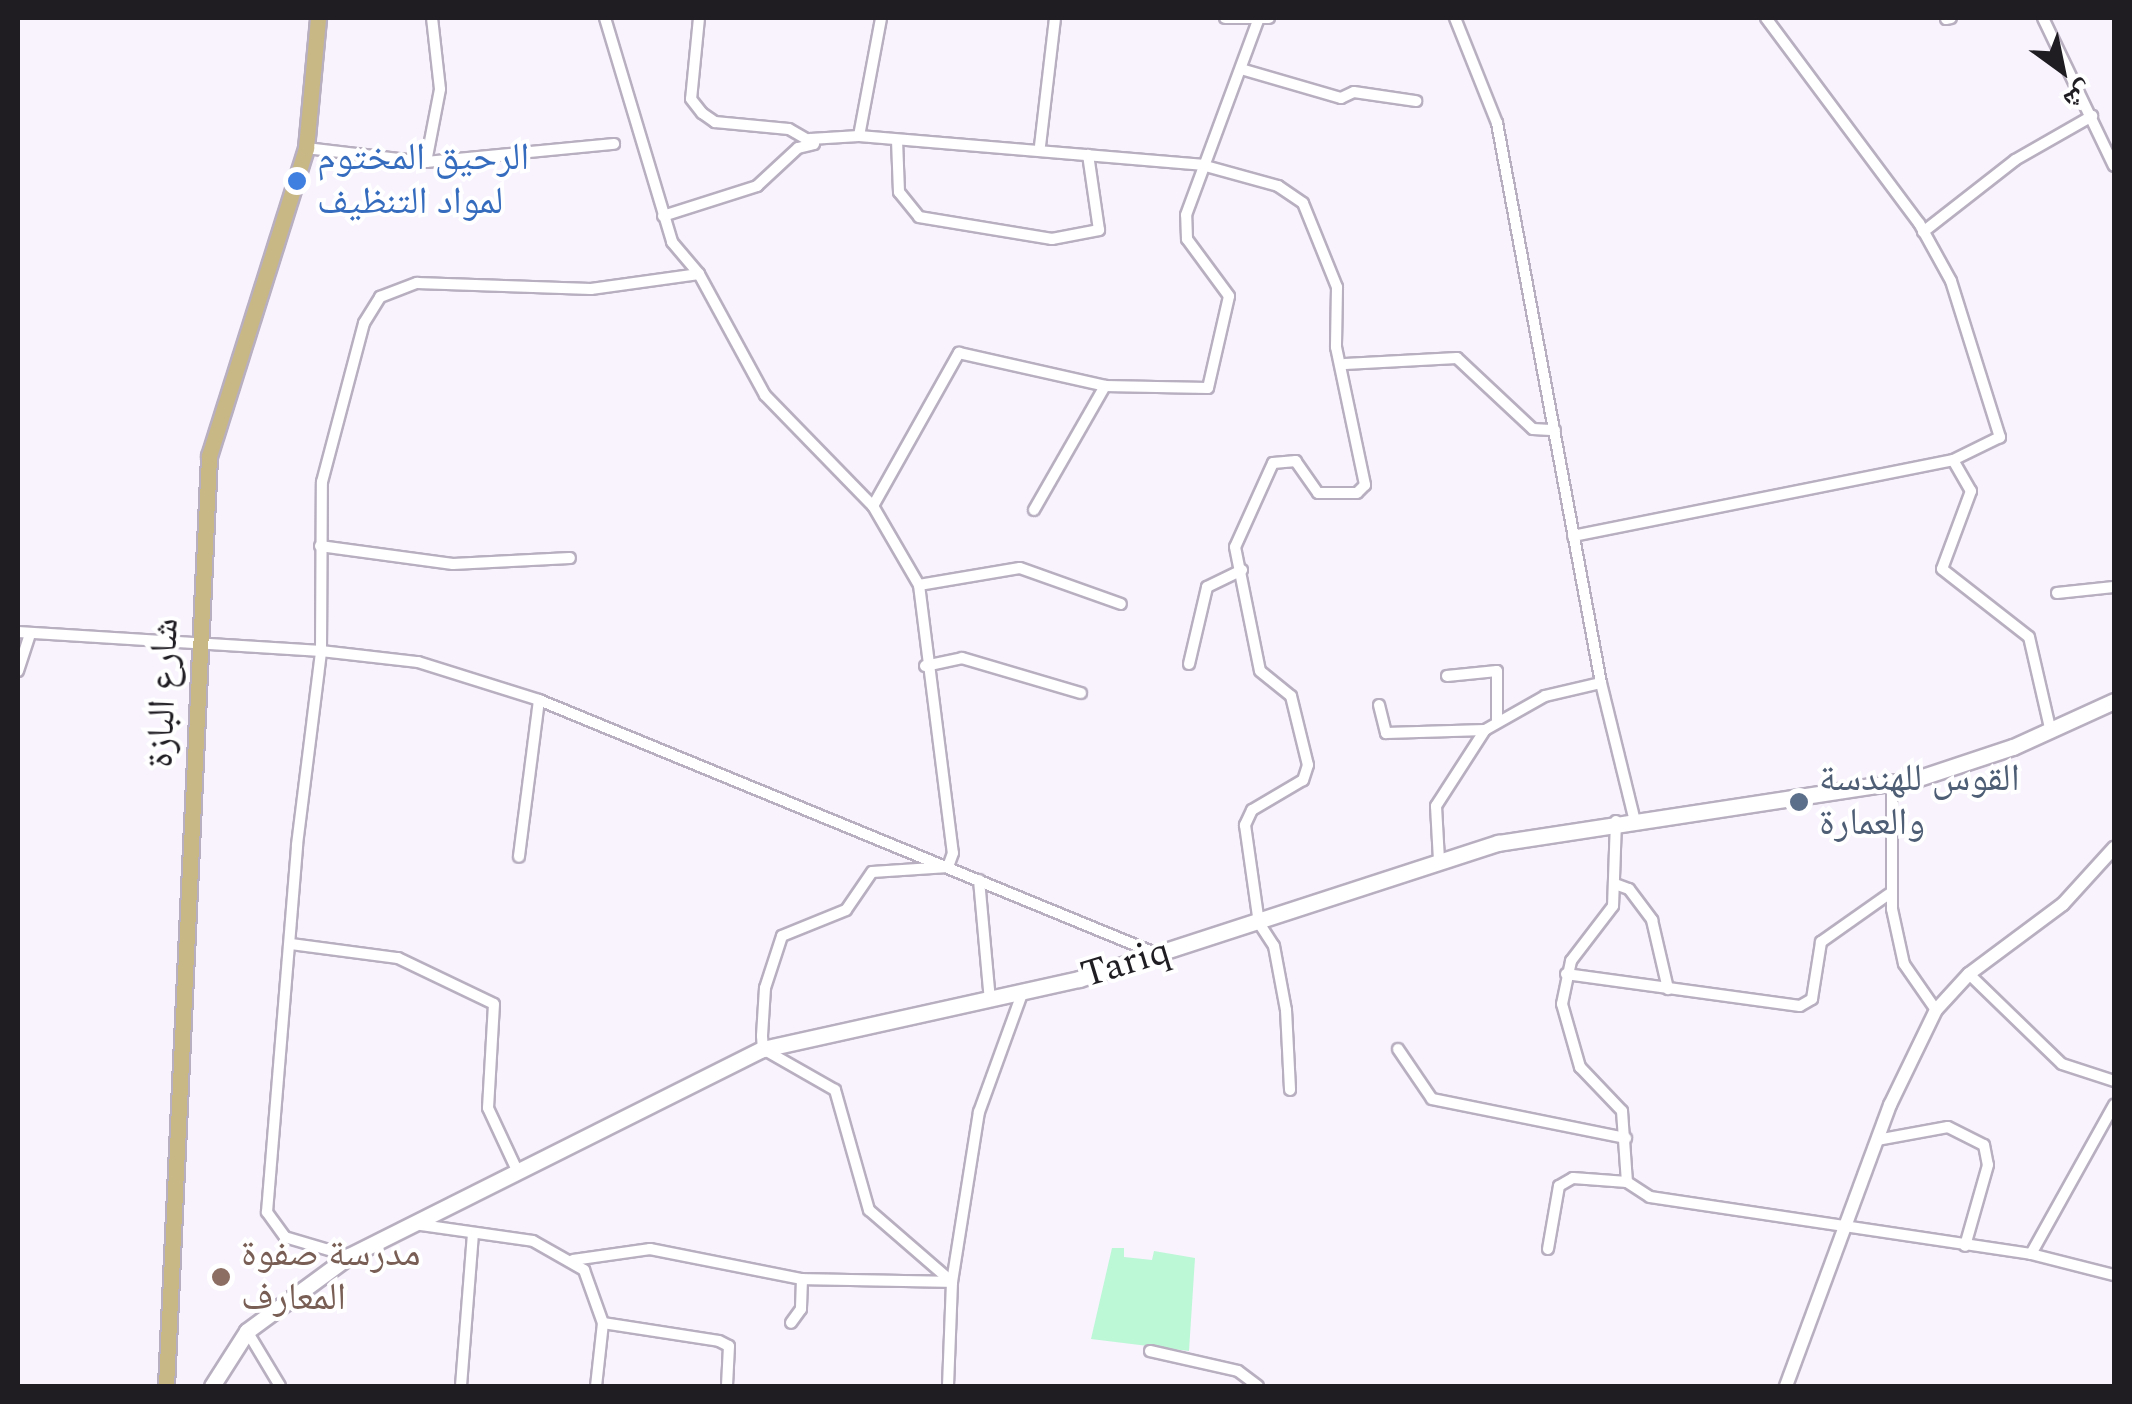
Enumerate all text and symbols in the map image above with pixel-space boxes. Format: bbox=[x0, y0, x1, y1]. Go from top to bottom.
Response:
north arrow bbox=[2012, 20, 2112, 120]
text: ش bbox=[2054, 69, 2103, 122]
place label: الرحيق المختوم لمواد التنظيف bbox=[317, 136, 529, 225]
marker: الرحيق المختوم لمواد التنظيف bbox=[286, 170, 308, 192]
street label: شارع البازة bbox=[139, 617, 189, 769]
place label: القوس للهندسة والعمارة bbox=[1819, 757, 2020, 846]
marker: القوس للهندسة والعمارة bbox=[1788, 791, 1810, 813]
street label: Tariq bbox=[1076, 929, 1176, 999]
place label: مدرسة صفوة المعارف bbox=[241, 1232, 421, 1322]
marker: مدرسة صفوة المعارف bbox=[210, 1266, 232, 1288]

